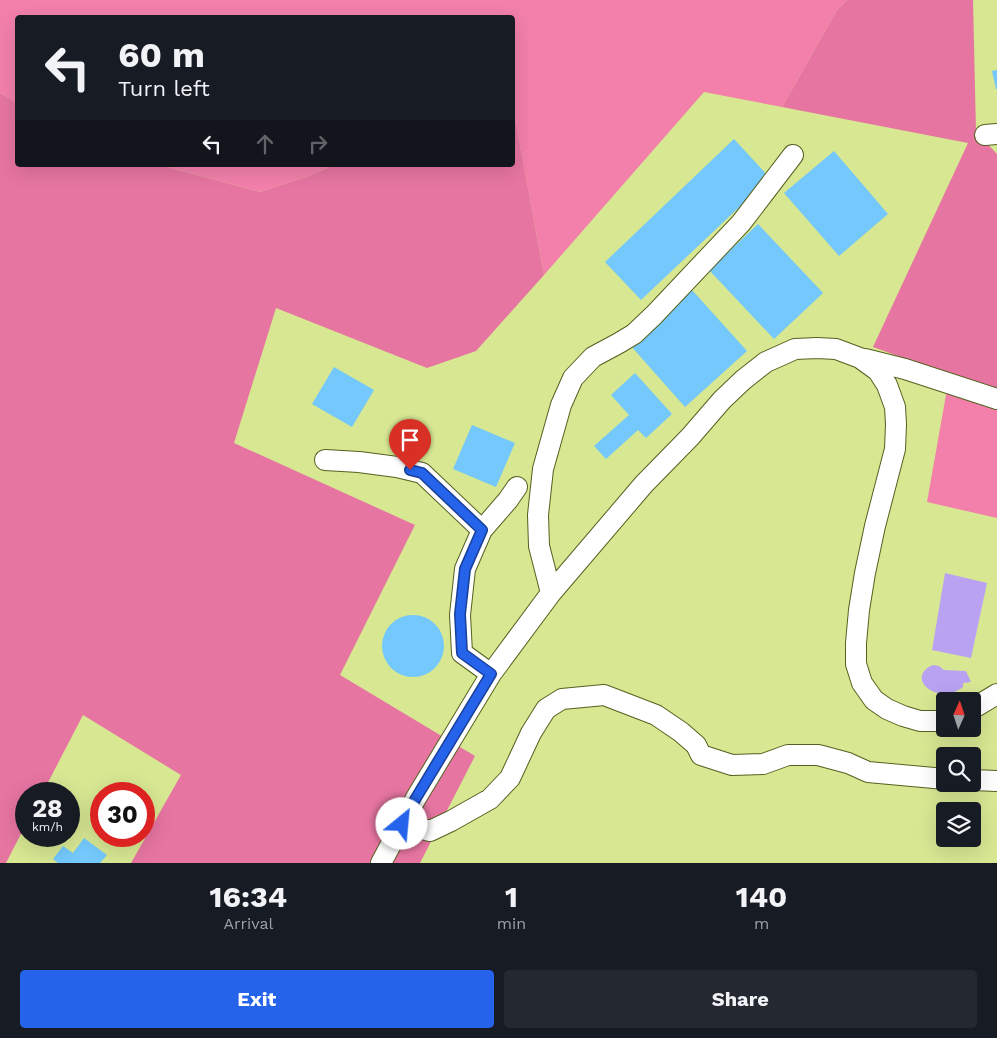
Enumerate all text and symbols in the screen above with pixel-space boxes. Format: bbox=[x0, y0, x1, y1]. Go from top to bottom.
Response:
text: 60 m bbox=[118, 34, 205, 76]
icon: left bbox=[35, 35, 100, 100]
text: Turn left bbox=[118, 76, 210, 101]
icon: left bbox=[198, 130, 226, 158]
icon: ahead bbox=[251, 130, 279, 158]
icon: right bbox=[304, 130, 332, 158]
pin bbox=[389, 419, 431, 470]
icon: arrive bbox=[396, 426, 424, 454]
north arrow bbox=[936, 692, 981, 738]
map controls bbox=[936, 692, 981, 847]
button: search bbox=[936, 747, 981, 792]
speed limit sign: 30 bbox=[90, 782, 155, 847]
text: 28 bbox=[32, 794, 63, 823]
position arrow bbox=[375, 797, 427, 849]
button: layers bbox=[936, 802, 981, 847]
text: km/h bbox=[32, 820, 63, 834]
text: 16:34 bbox=[210, 879, 287, 914]
text: 1 bbox=[505, 879, 518, 914]
text: 140 bbox=[736, 879, 787, 914]
text: Arrival bbox=[223, 914, 273, 933]
text: min bbox=[497, 914, 526, 933]
text: m bbox=[754, 914, 769, 933]
button: Exit bbox=[20, 970, 494, 1028]
button: Share bbox=[504, 970, 977, 1028]

